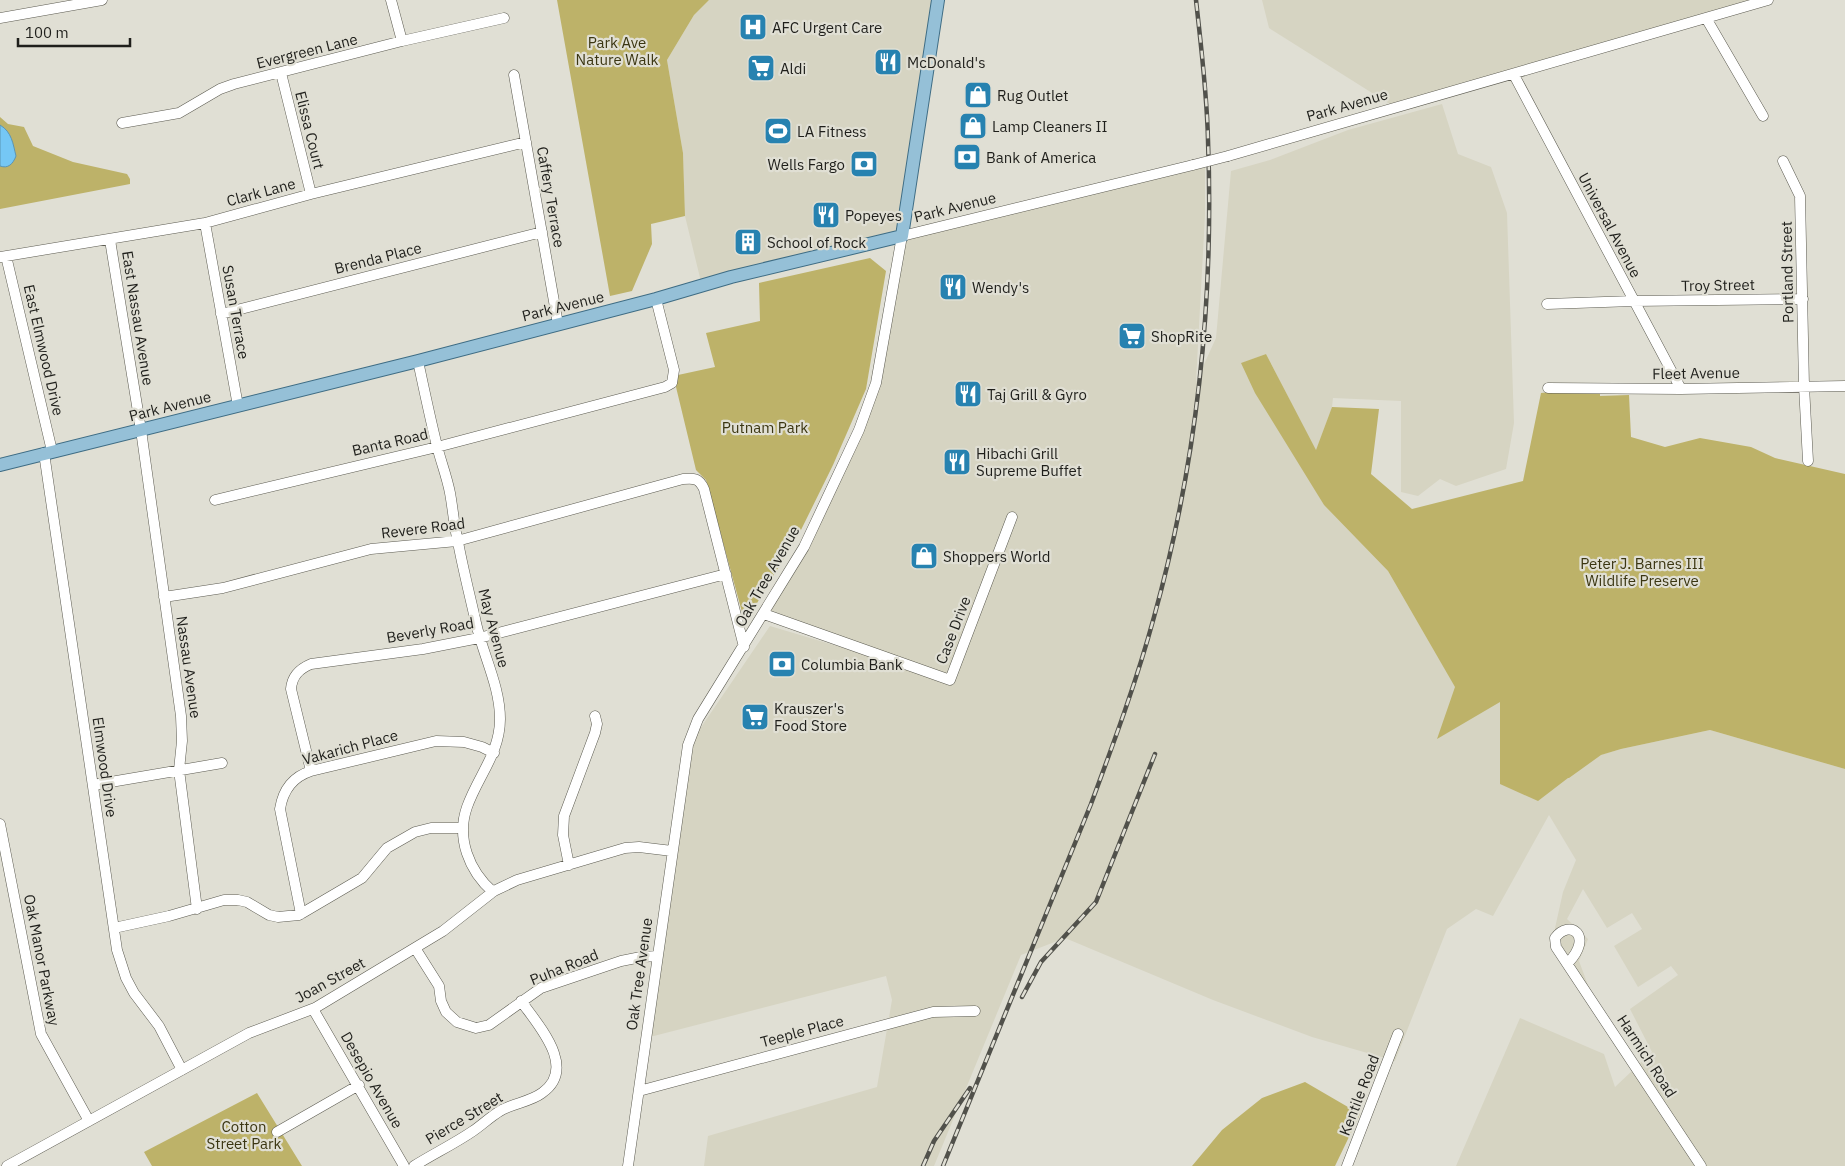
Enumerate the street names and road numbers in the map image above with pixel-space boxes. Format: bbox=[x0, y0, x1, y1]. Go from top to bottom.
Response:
street label: Evergreen Lane bbox=[254, 29, 360, 73]
street label: Park Avenue bbox=[1304, 84, 1390, 126]
street label: Elissa Court bbox=[291, 89, 329, 171]
street label: Caffery Terrace bbox=[533, 145, 569, 249]
street label: Universal Avenue bbox=[1574, 169, 1646, 281]
street label: Clark Lane bbox=[224, 174, 298, 210]
street label: Park Avenue bbox=[912, 188, 998, 226]
street label: Portland Street bbox=[1777, 221, 1797, 323]
street label: Brenda Place bbox=[332, 238, 424, 278]
street label: East Nassau Avenue bbox=[118, 249, 158, 387]
street label: Susan Terrace bbox=[218, 264, 254, 360]
street label: Troy Street bbox=[1681, 275, 1755, 295]
street label: East Elmwood Drive bbox=[20, 283, 68, 417]
street label: Park Avenue bbox=[520, 287, 606, 325]
street label: Fleet Avenue bbox=[1652, 363, 1740, 383]
street label: Park Avenue bbox=[127, 387, 213, 425]
street label: Banta Road bbox=[350, 424, 430, 460]
street label: Revere Road bbox=[380, 513, 466, 543]
street label: Oak Tree Avenue bbox=[730, 522, 804, 630]
street label: May Avenue bbox=[474, 586, 514, 670]
street label: Case Drive bbox=[931, 593, 975, 667]
street label: Beverly Road bbox=[385, 613, 475, 647]
street label: Nassau Avenue bbox=[172, 615, 206, 719]
street label: Elmwood Drive bbox=[89, 716, 121, 818]
street label: Vakarich Place bbox=[300, 725, 400, 769]
street label: Oak Manor Parkway bbox=[20, 893, 64, 1028]
street label: Oak Tree Avenue bbox=[622, 916, 656, 1032]
street label: Puha Road bbox=[527, 945, 601, 989]
street label: Joan Street bbox=[292, 953, 368, 1007]
street label: Teeple Place bbox=[758, 1011, 846, 1051]
street label: Harmich Road bbox=[1613, 1011, 1681, 1101]
street label: Desepio Avenue bbox=[337, 1028, 407, 1132]
street label: Kentile Road bbox=[1335, 1052, 1383, 1138]
street label: Pierce Street bbox=[422, 1087, 506, 1149]

